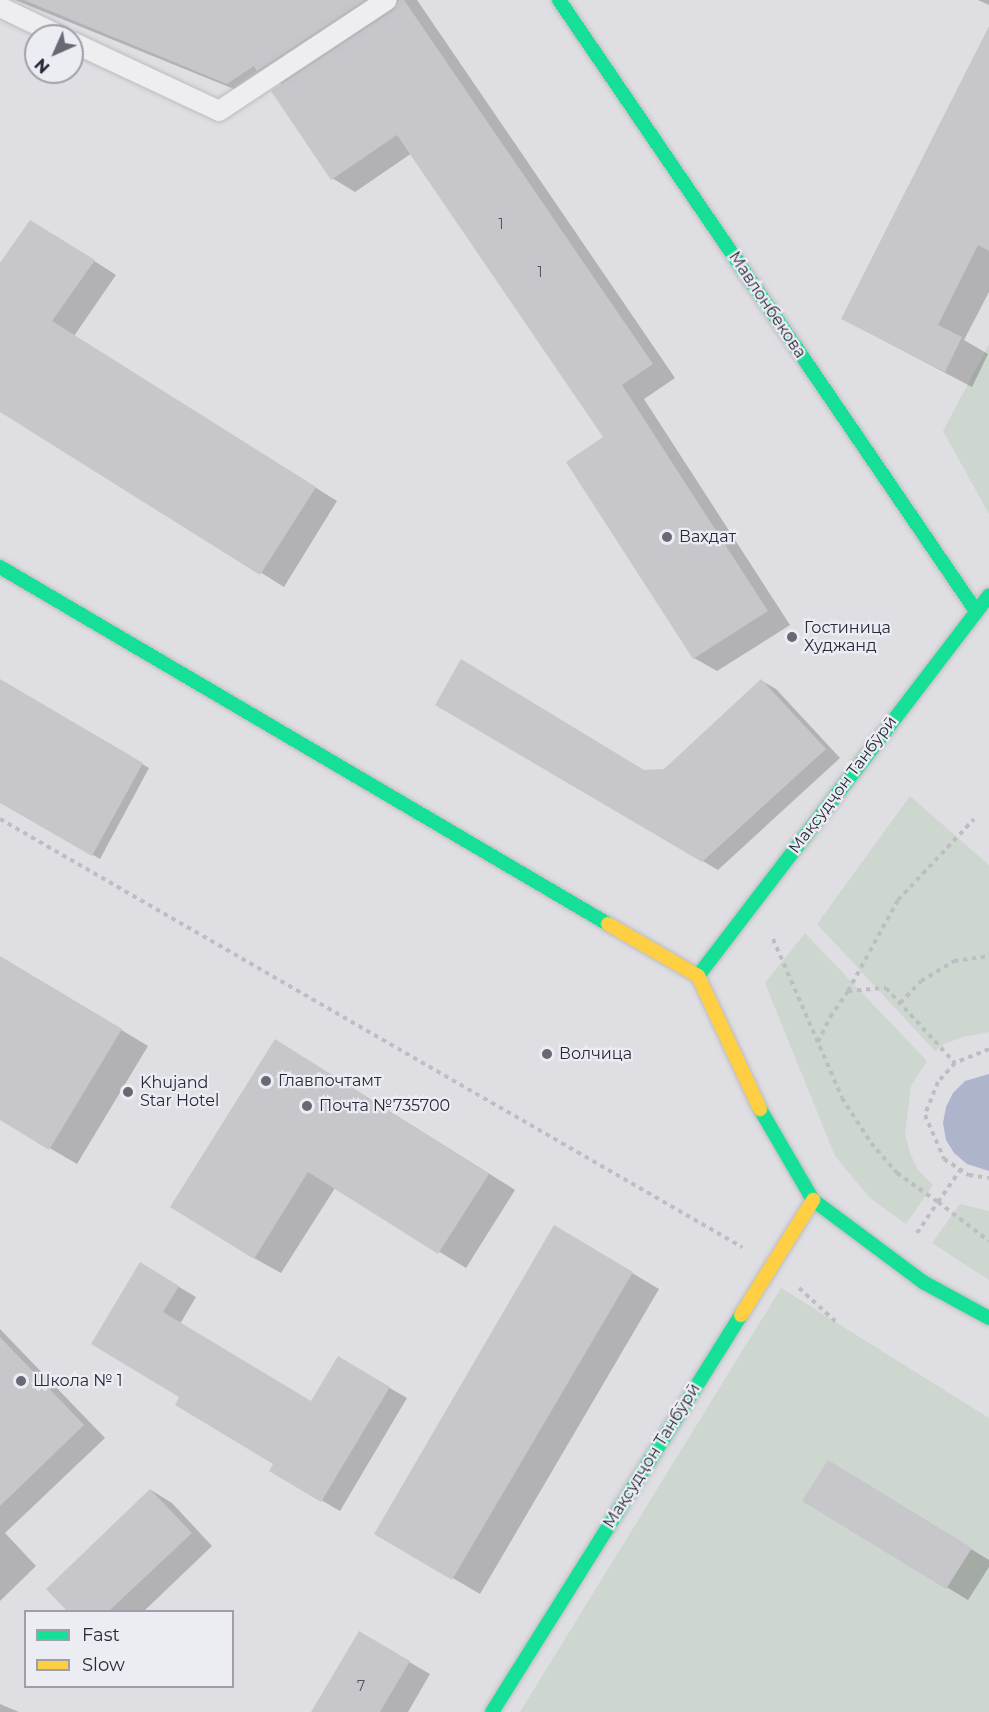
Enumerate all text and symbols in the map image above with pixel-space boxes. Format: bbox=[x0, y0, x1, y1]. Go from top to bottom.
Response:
north arrow bbox=[24, 24, 84, 84]
text: N bbox=[31, 54, 54, 77]
house number: 1 bbox=[498, 216, 504, 232]
street label: Мавлонбекова bbox=[724, 248, 810, 362]
house number: 1 bbox=[537, 264, 543, 280]
place label: Вахдат bbox=[679, 527, 736, 547]
marker: Вахдат bbox=[660, 530, 674, 544]
place label: Гостиница Худжанд bbox=[804, 618, 891, 656]
marker: Гостиница Худжанд bbox=[785, 630, 799, 644]
street label: Мақсудҷон Танбӯрӣ bbox=[785, 713, 901, 857]
place label: Волчица bbox=[559, 1044, 632, 1064]
marker: Волчица bbox=[540, 1047, 554, 1061]
place label: Главпочтамт bbox=[278, 1071, 381, 1091]
place label: Khujand Star Hotel bbox=[140, 1073, 219, 1111]
marker: Главпочтамт bbox=[259, 1074, 273, 1088]
marker: Khujand Star Hotel bbox=[121, 1085, 135, 1099]
place label: Почта №735700 bbox=[319, 1096, 450, 1116]
marker: Почта №735700 bbox=[300, 1099, 314, 1113]
place label: Школа № 1 bbox=[33, 1371, 122, 1391]
marker: Школа № 1 bbox=[14, 1374, 28, 1388]
street label: Мақсудҷон Танбӯрӣ bbox=[600, 1380, 704, 1532]
legend bbox=[24, 1610, 234, 1688]
text: Fast bbox=[82, 1624, 120, 1646]
text: Slow bbox=[82, 1654, 125, 1676]
house number: 7 bbox=[357, 1678, 365, 1694]

